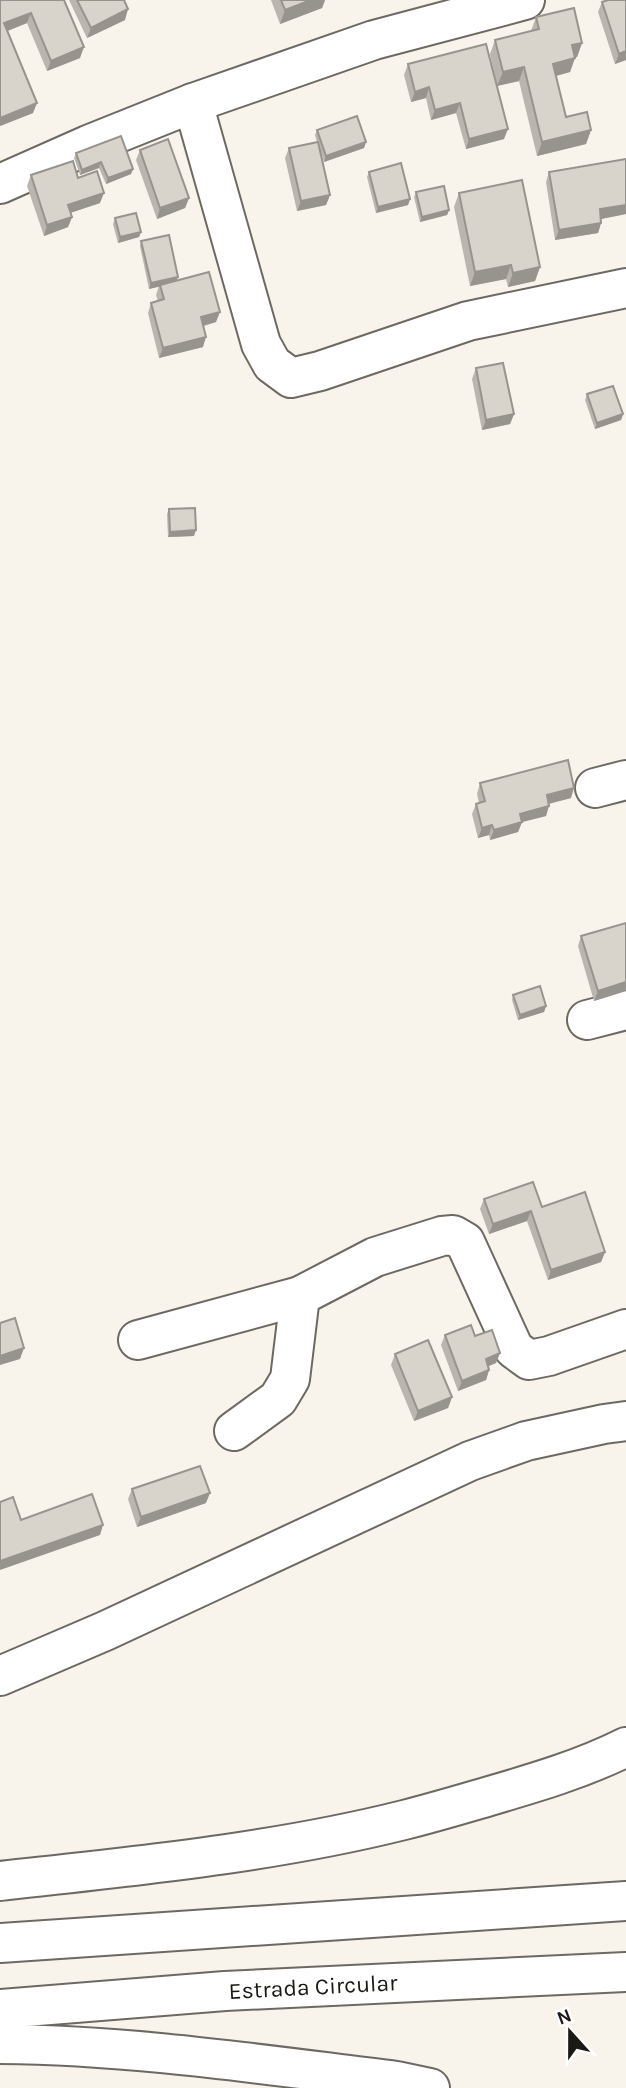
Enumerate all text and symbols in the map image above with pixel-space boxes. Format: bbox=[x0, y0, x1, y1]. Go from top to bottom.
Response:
street label: Estrada Circular bbox=[228, 1969, 399, 2005]
north arrow bbox=[535, 1997, 605, 2067]
text: N bbox=[554, 2004, 575, 2030]

